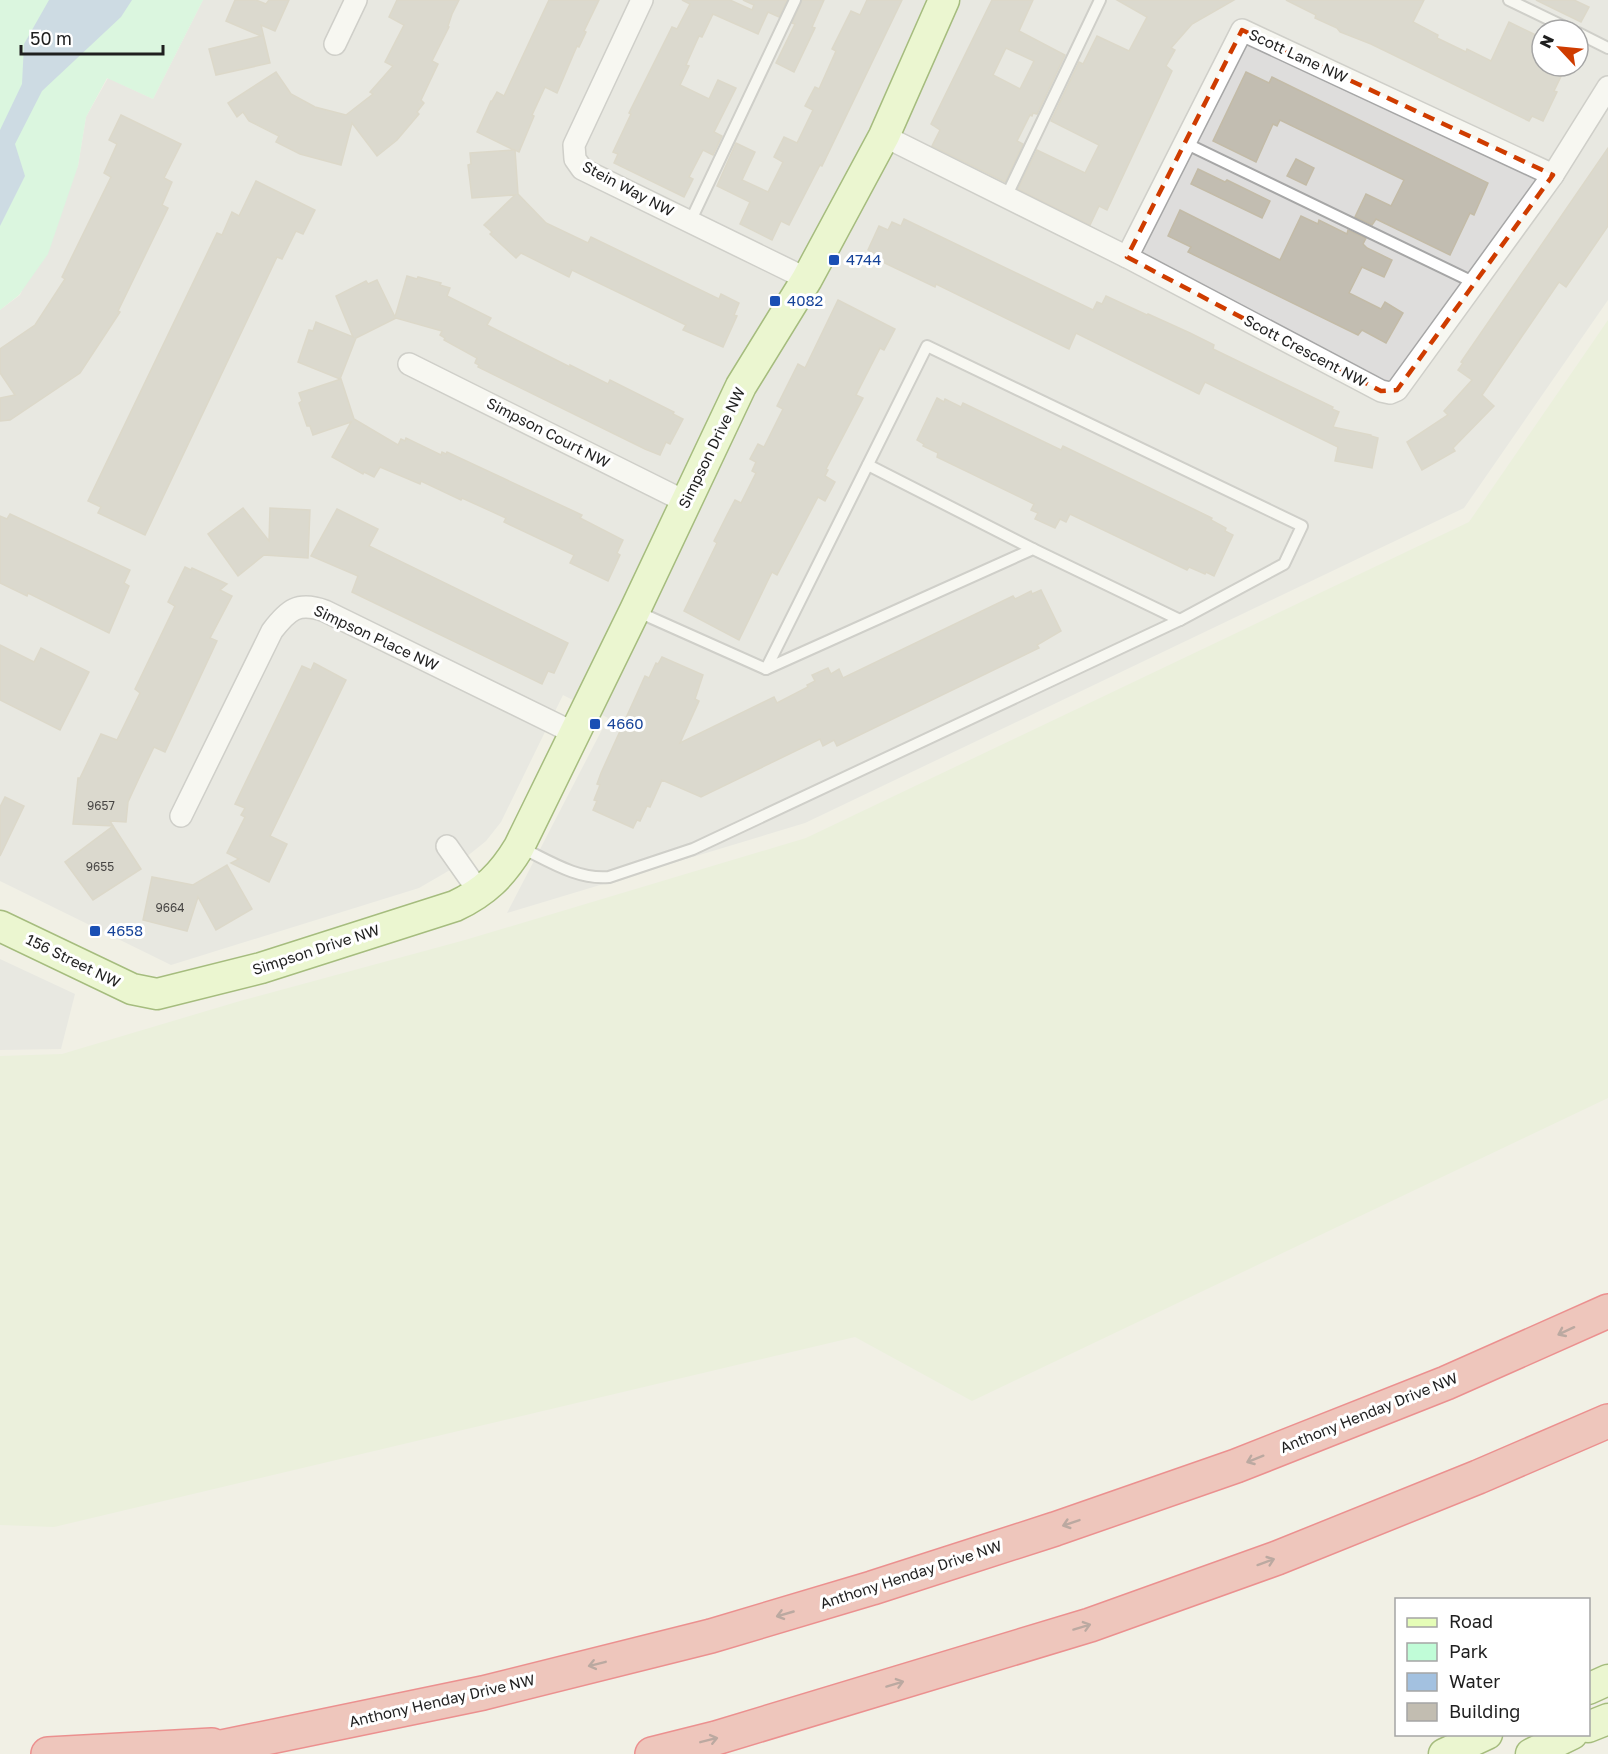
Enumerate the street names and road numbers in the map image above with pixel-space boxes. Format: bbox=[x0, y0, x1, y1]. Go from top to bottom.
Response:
street label: Scott Lane NW bbox=[1246, 24, 1351, 86]
street label: Stein Way NW bbox=[580, 156, 677, 220]
street label: Scott Crescent NW bbox=[1241, 310, 1370, 390]
street label: Simpson Drive NW bbox=[674, 384, 748, 511]
street label: Simpson Court NW bbox=[484, 393, 613, 471]
street label: Simpson Place NW bbox=[311, 600, 442, 674]
street label: Simpson Drive NW bbox=[250, 920, 382, 978]
street label: 156 Street NW bbox=[23, 929, 124, 991]
street label: Anthony Henday Drive NW bbox=[1277, 1368, 1460, 1456]
street label: Anthony Henday Drive NW bbox=[818, 1536, 1004, 1612]
street label: Anthony Henday Drive NW bbox=[347, 1670, 536, 1730]

